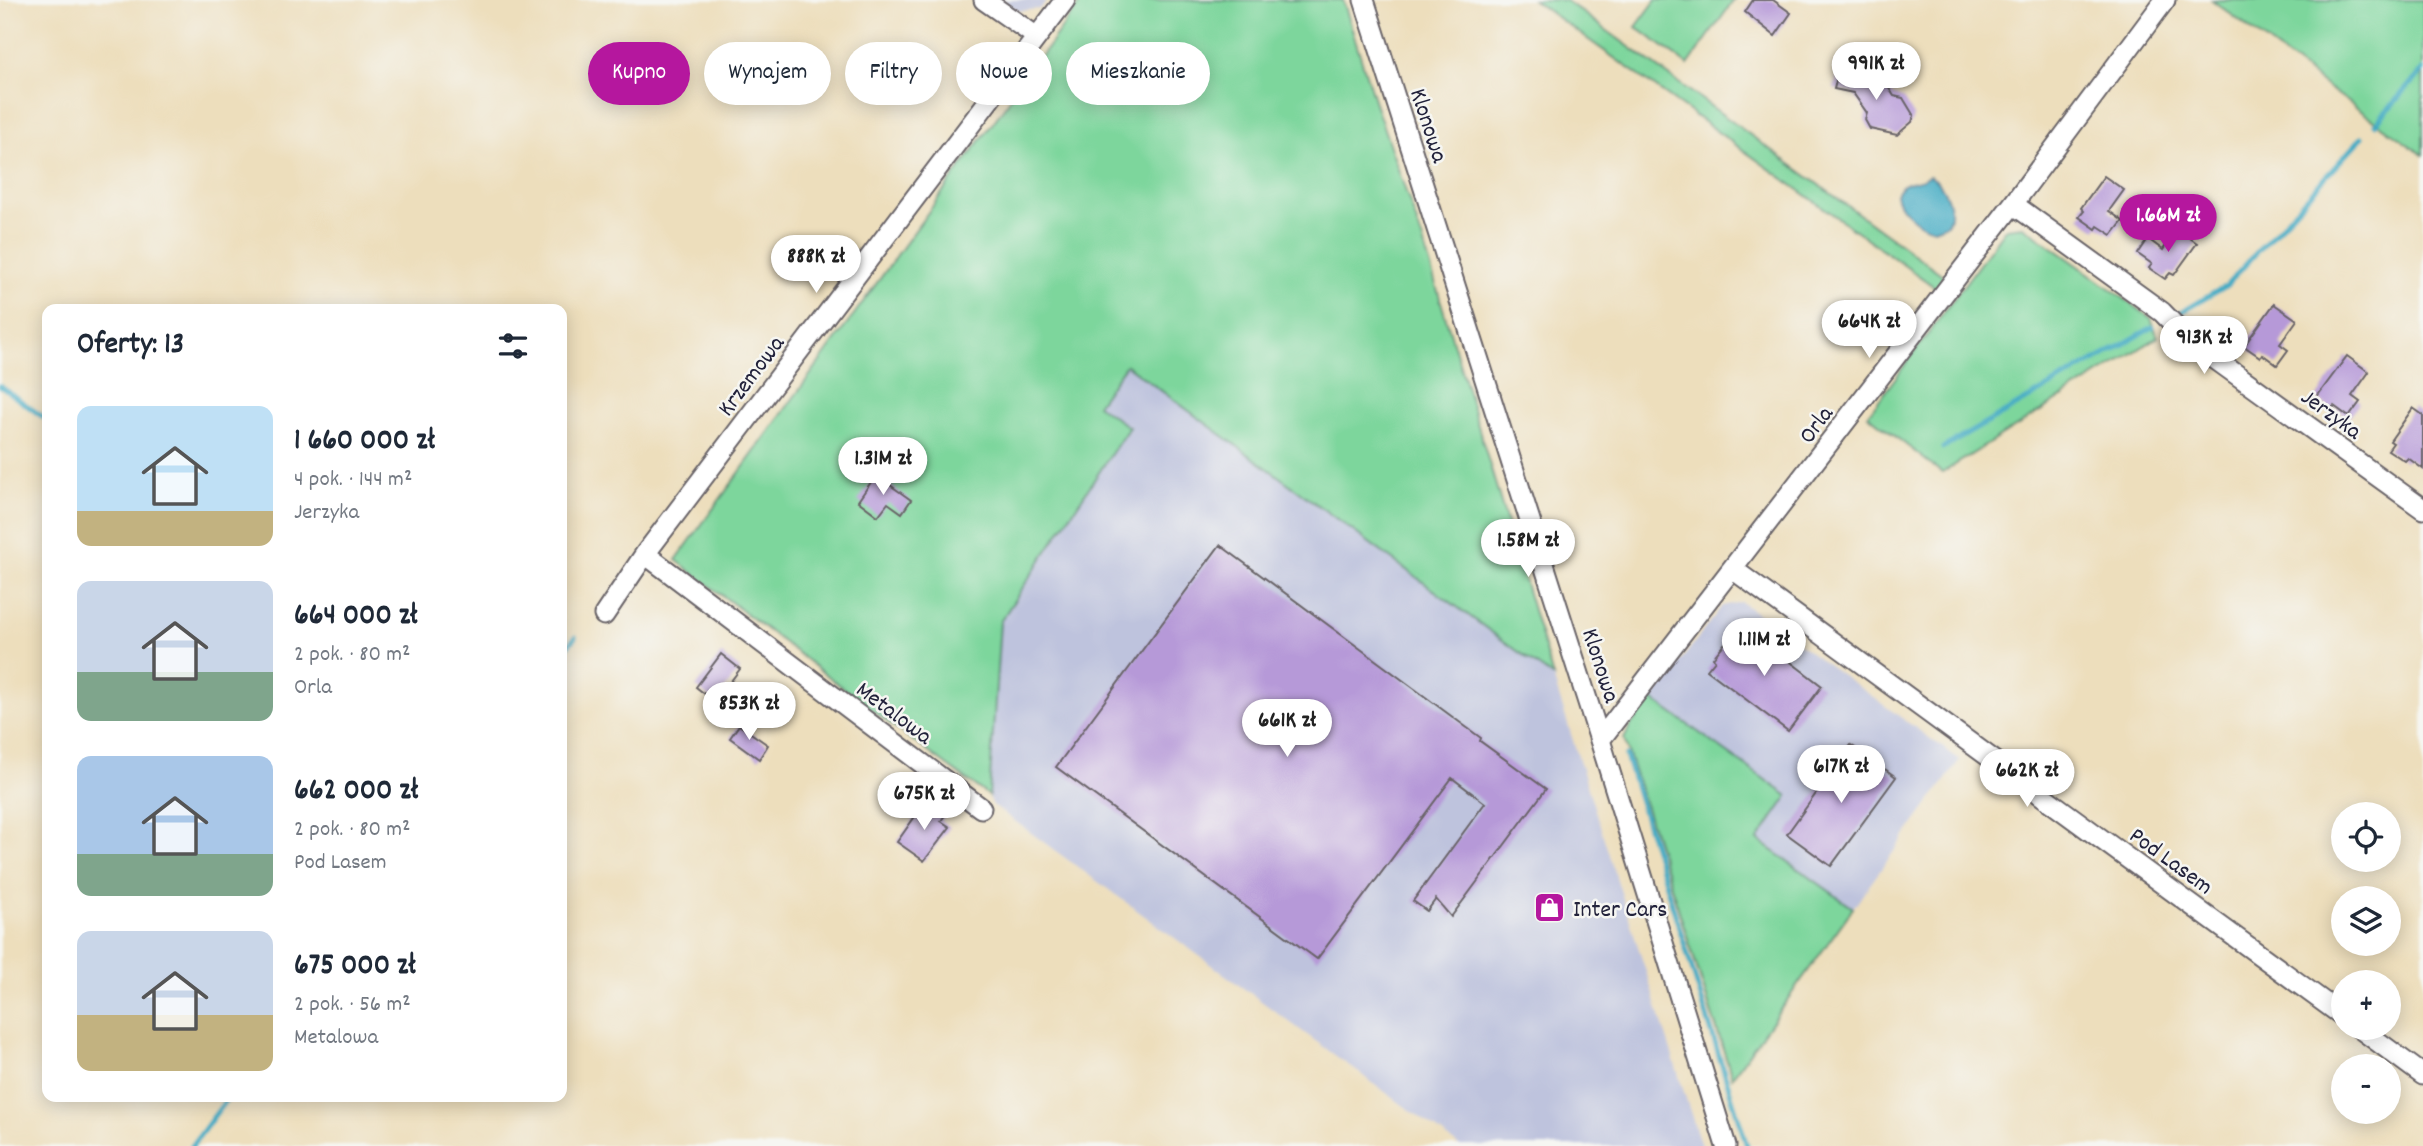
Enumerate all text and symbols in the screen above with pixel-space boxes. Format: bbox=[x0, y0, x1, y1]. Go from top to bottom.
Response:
chip: Kupno bbox=[588, 42, 690, 105]
chip: Wynajem bbox=[704, 42, 831, 105]
chip: Filtry bbox=[845, 42, 942, 105]
chip: Nowe bbox=[956, 42, 1052, 105]
chip: Mieszkanie bbox=[1066, 42, 1210, 105]
pin: 991K zł bbox=[1811, 42, 1941, 102]
text: 991K zł bbox=[1848, 48, 1904, 81]
street label: Klonowa bbox=[1399, 85, 1455, 168]
pin: 1.66M zł bbox=[2096, 194, 2240, 254]
text: 1.66M zł bbox=[2136, 200, 2200, 233]
pin: 888K zł bbox=[751, 236, 881, 295]
text: 888K zł bbox=[787, 241, 845, 274]
pin: 664K zł bbox=[1804, 300, 1934, 360]
text: 664K zł bbox=[1838, 306, 1900, 339]
pin: 913K zł bbox=[2139, 316, 2269, 376]
text: 913K zł bbox=[2176, 322, 2232, 355]
text: Oferty: 13 bbox=[77, 325, 184, 368]
icon: filters bbox=[494, 327, 532, 365]
street label: Krzemowa bbox=[711, 329, 795, 424]
street label: Jerzyka bbox=[2293, 382, 2368, 450]
street label: Orla bbox=[1792, 399, 1843, 452]
text: 1 660 000 zł bbox=[294, 421, 435, 464]
icon: home bbox=[133, 434, 217, 518]
pin: 1.31M zł bbox=[811, 438, 955, 497]
text: 1.31M zł bbox=[854, 443, 912, 476]
text: 4 pok. · 144 m² bbox=[294, 464, 412, 497]
text: Jerzyka bbox=[294, 497, 359, 530]
pin: 1.58M zł bbox=[1456, 520, 1600, 579]
text: 1.58M zł bbox=[1497, 525, 1559, 558]
text: 664 000 zł bbox=[294, 596, 418, 639]
icon: home bbox=[133, 609, 217, 693]
pin: 1.11M zł bbox=[1692, 618, 1836, 678]
text: 1.11M zł bbox=[1738, 624, 1790, 657]
street label: Klonowa bbox=[1571, 625, 1627, 708]
text: 2 pok. · 80 m² bbox=[294, 639, 410, 672]
text: Orla bbox=[294, 672, 332, 705]
street label: Metalowa bbox=[848, 674, 939, 755]
pin: 853K zł bbox=[684, 682, 814, 742]
text: 853K zł bbox=[719, 688, 779, 721]
pin: 661K zł bbox=[1222, 700, 1352, 759]
text: 661K zł bbox=[1258, 705, 1316, 738]
pin: 617K zł bbox=[1776, 746, 1906, 805]
pin: 662K zł bbox=[1962, 750, 2092, 809]
text: 617K zł bbox=[1813, 751, 1869, 784]
text: 662K zł bbox=[1995, 755, 2059, 788]
text: 662 000 zł bbox=[294, 771, 418, 814]
pin: 675K zł bbox=[859, 772, 989, 832]
text: 675K zł bbox=[893, 778, 955, 811]
icon: home bbox=[133, 784, 217, 868]
map controls bbox=[2331, 802, 2401, 1124]
button: locate bbox=[2331, 802, 2401, 872]
text: 2 pok. · 80 m² bbox=[294, 814, 410, 847]
street label: Pod Lasem bbox=[2121, 820, 2219, 905]
text: Pod Lasem bbox=[294, 847, 387, 880]
button: layers bbox=[2331, 886, 2401, 956]
shop icon: Inter Cars bbox=[1533, 891, 1567, 925]
place label: Inter Cars bbox=[1573, 894, 1667, 928]
text: 675 000 zł bbox=[294, 946, 416, 989]
icon: home bbox=[133, 959, 217, 1043]
button: + bbox=[2331, 970, 2401, 1040]
text: 2 pok. · 56 m² bbox=[294, 989, 411, 1022]
text: Metalowa bbox=[294, 1022, 378, 1055]
button: − bbox=[2331, 1054, 2401, 1124]

